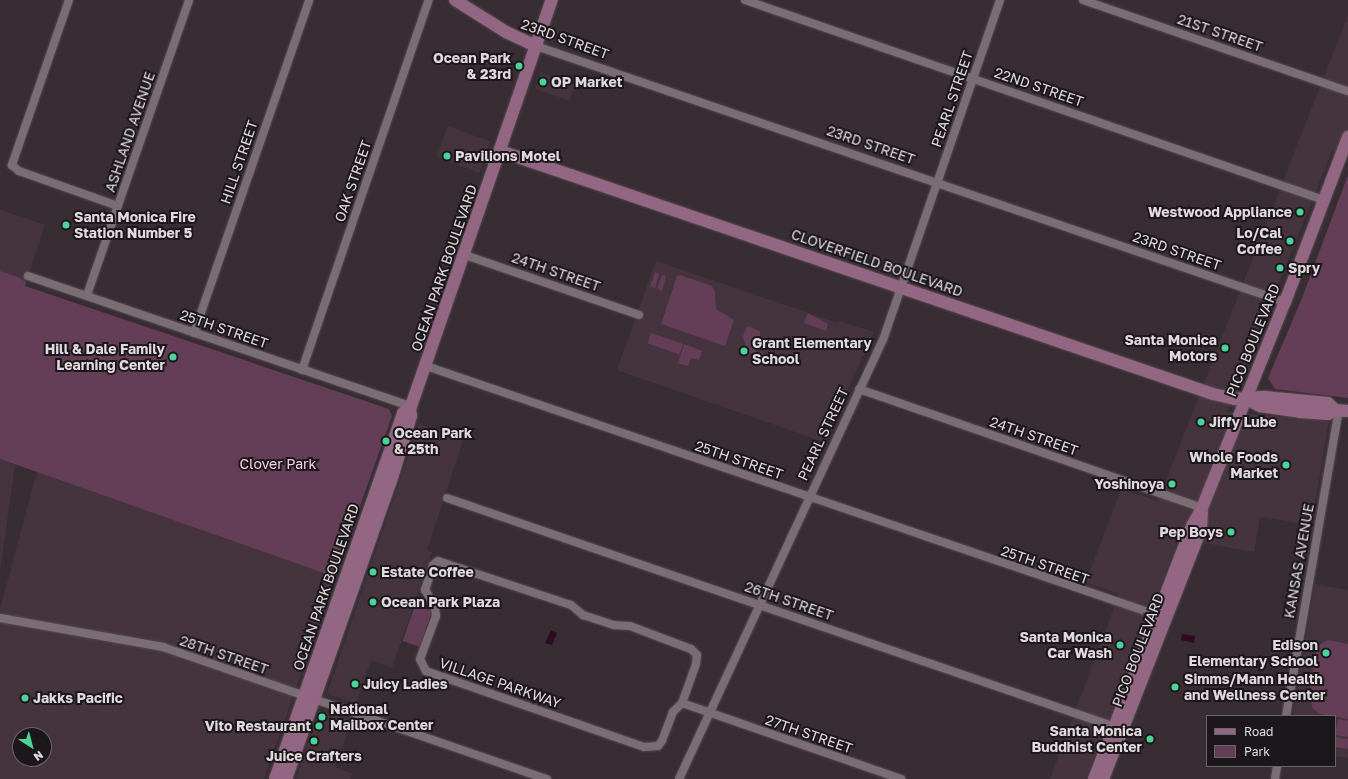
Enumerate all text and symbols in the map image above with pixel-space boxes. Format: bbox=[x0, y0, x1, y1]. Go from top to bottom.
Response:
street label: 21ST STREET bbox=[1175, 11, 1265, 55]
street label: 23RD STREET bbox=[519, 15, 611, 63]
street label: PEARL STREET bbox=[928, 49, 976, 149]
place label: Ocean Park & 23rd bbox=[433, 50, 511, 82]
marker: Ocean Park & 23rd bbox=[514, 61, 524, 71]
street label: 22ND STREET bbox=[992, 64, 1086, 110]
street label: ASHLAND AVENUE bbox=[102, 70, 158, 194]
place label: OP Market bbox=[551, 74, 622, 90]
marker: OP Market bbox=[538, 77, 548, 87]
street label: HILL STREET bbox=[217, 118, 261, 206]
street label: 23RD STREET bbox=[825, 122, 917, 168]
street label: OAK STREET bbox=[331, 138, 375, 224]
place label: Pavilions Motel bbox=[455, 148, 560, 164]
marker: Pavilions Motel bbox=[442, 151, 452, 161]
street label: OCEAN PARK BOULEVARD bbox=[408, 182, 480, 354]
place label: Westwood Appliance bbox=[1148, 204, 1292, 220]
marker: Westwood Appliance bbox=[1295, 207, 1305, 217]
place label: Santa Monica Fire Station Number 5 bbox=[74, 209, 196, 242]
marker: Santa Monica Fire Station Number 5 bbox=[61, 220, 71, 230]
place label: Lo/Cal Coffee bbox=[1236, 225, 1282, 258]
street label: CLOVERFIELD BOULEVARD bbox=[789, 226, 965, 300]
street label: 23RD STREET bbox=[1131, 228, 1223, 274]
marker: Lo/Cal Coffee bbox=[1285, 236, 1295, 246]
street label: 24TH STREET bbox=[510, 249, 602, 295]
place label: Spry bbox=[1288, 260, 1320, 276]
marker: Spry bbox=[1275, 263, 1285, 273]
street label: PICO BOULEVARD bbox=[1223, 281, 1283, 399]
street label: 25TH STREET bbox=[178, 306, 270, 352]
place label: Santa Monica Motors bbox=[1124, 332, 1217, 364]
place label: Grant Elementary School bbox=[752, 335, 872, 368]
place label: Hill & Dale Family Learning Center bbox=[45, 341, 165, 374]
marker: Santa Monica Motors bbox=[1220, 343, 1230, 353]
marker: Grant Elementary School bbox=[739, 346, 749, 356]
marker: Hill & Dale Family Learning Center bbox=[168, 352, 178, 362]
street label: PEARL STREET bbox=[794, 385, 852, 483]
street label: 24TH STREET bbox=[988, 413, 1080, 459]
place label: Jiffy Lube bbox=[1209, 414, 1277, 430]
marker: Jiffy Lube bbox=[1196, 417, 1206, 427]
place label: Ocean Park & 25th bbox=[394, 425, 472, 458]
marker: Ocean Park & 25th bbox=[381, 436, 391, 446]
street label: 25TH STREET bbox=[693, 437, 785, 483]
place label: Whole Foods Market bbox=[1189, 449, 1278, 482]
park label: Clover Park bbox=[240, 456, 316, 472]
marker: Whole Foods Market bbox=[1281, 460, 1291, 470]
place label: Yoshinoya bbox=[1094, 476, 1164, 492]
marker: Yoshinoya bbox=[1167, 479, 1177, 489]
street label: OCEAN PARK BOULEVARD bbox=[290, 501, 362, 673]
street label: KANSAS AVENUE bbox=[1281, 502, 1317, 620]
place label: Pep Boys bbox=[1159, 524, 1223, 540]
marker: Pep Boys bbox=[1226, 527, 1236, 537]
street label: 25TH STREET bbox=[999, 542, 1091, 588]
place label: Estate Coffee bbox=[381, 564, 474, 580]
marker: Estate Coffee bbox=[368, 567, 378, 577]
street label: 26TH STREET bbox=[743, 578, 835, 624]
street label: PICO BOULEVARD bbox=[1109, 591, 1167, 709]
place label: Ocean Park Plaza bbox=[381, 594, 500, 610]
marker: Ocean Park Plaza bbox=[368, 597, 378, 607]
place label: Santa Monica Car Wash bbox=[1019, 629, 1112, 662]
street label: 28TH STREET bbox=[178, 632, 270, 678]
place label: Edison Elementary School bbox=[1189, 637, 1318, 670]
marker: Santa Monica Car Wash bbox=[1115, 640, 1125, 650]
marker: Edison Elementary School bbox=[1321, 648, 1331, 658]
street label: VILLAGE PARKWAY bbox=[437, 654, 563, 712]
place label: Simms/Mann Health and Wellness Center bbox=[1184, 671, 1326, 704]
place label: Juicy Ladies bbox=[363, 676, 448, 692]
marker: Juicy Ladies bbox=[350, 679, 360, 689]
marker: Simms/Mann Health and Wellness Center bbox=[1169, 681, 1181, 693]
place label: Jakks Pacific bbox=[33, 690, 123, 706]
marker: Jakks Pacific bbox=[20, 693, 30, 703]
place label: National Mailbox Center bbox=[330, 701, 433, 734]
street label: 27TH STREET bbox=[763, 711, 855, 757]
marker: National Mailbox Center bbox=[317, 712, 327, 722]
legend bbox=[1206, 715, 1336, 767]
place label: Vito Restaurant bbox=[205, 718, 311, 734]
marker: Vito Restaurant bbox=[314, 721, 324, 731]
place label: Santa Monica Buddhist Center bbox=[1031, 723, 1142, 756]
text: Road bbox=[1244, 724, 1273, 739]
north arrow bbox=[12, 727, 52, 767]
marker: Santa Monica Buddhist Center bbox=[1145, 734, 1155, 744]
marker: Juice Crafters bbox=[309, 736, 319, 746]
text: Park bbox=[1244, 744, 1270, 759]
place label: Juice Crafters bbox=[266, 748, 362, 764]
text: N bbox=[32, 749, 46, 764]

